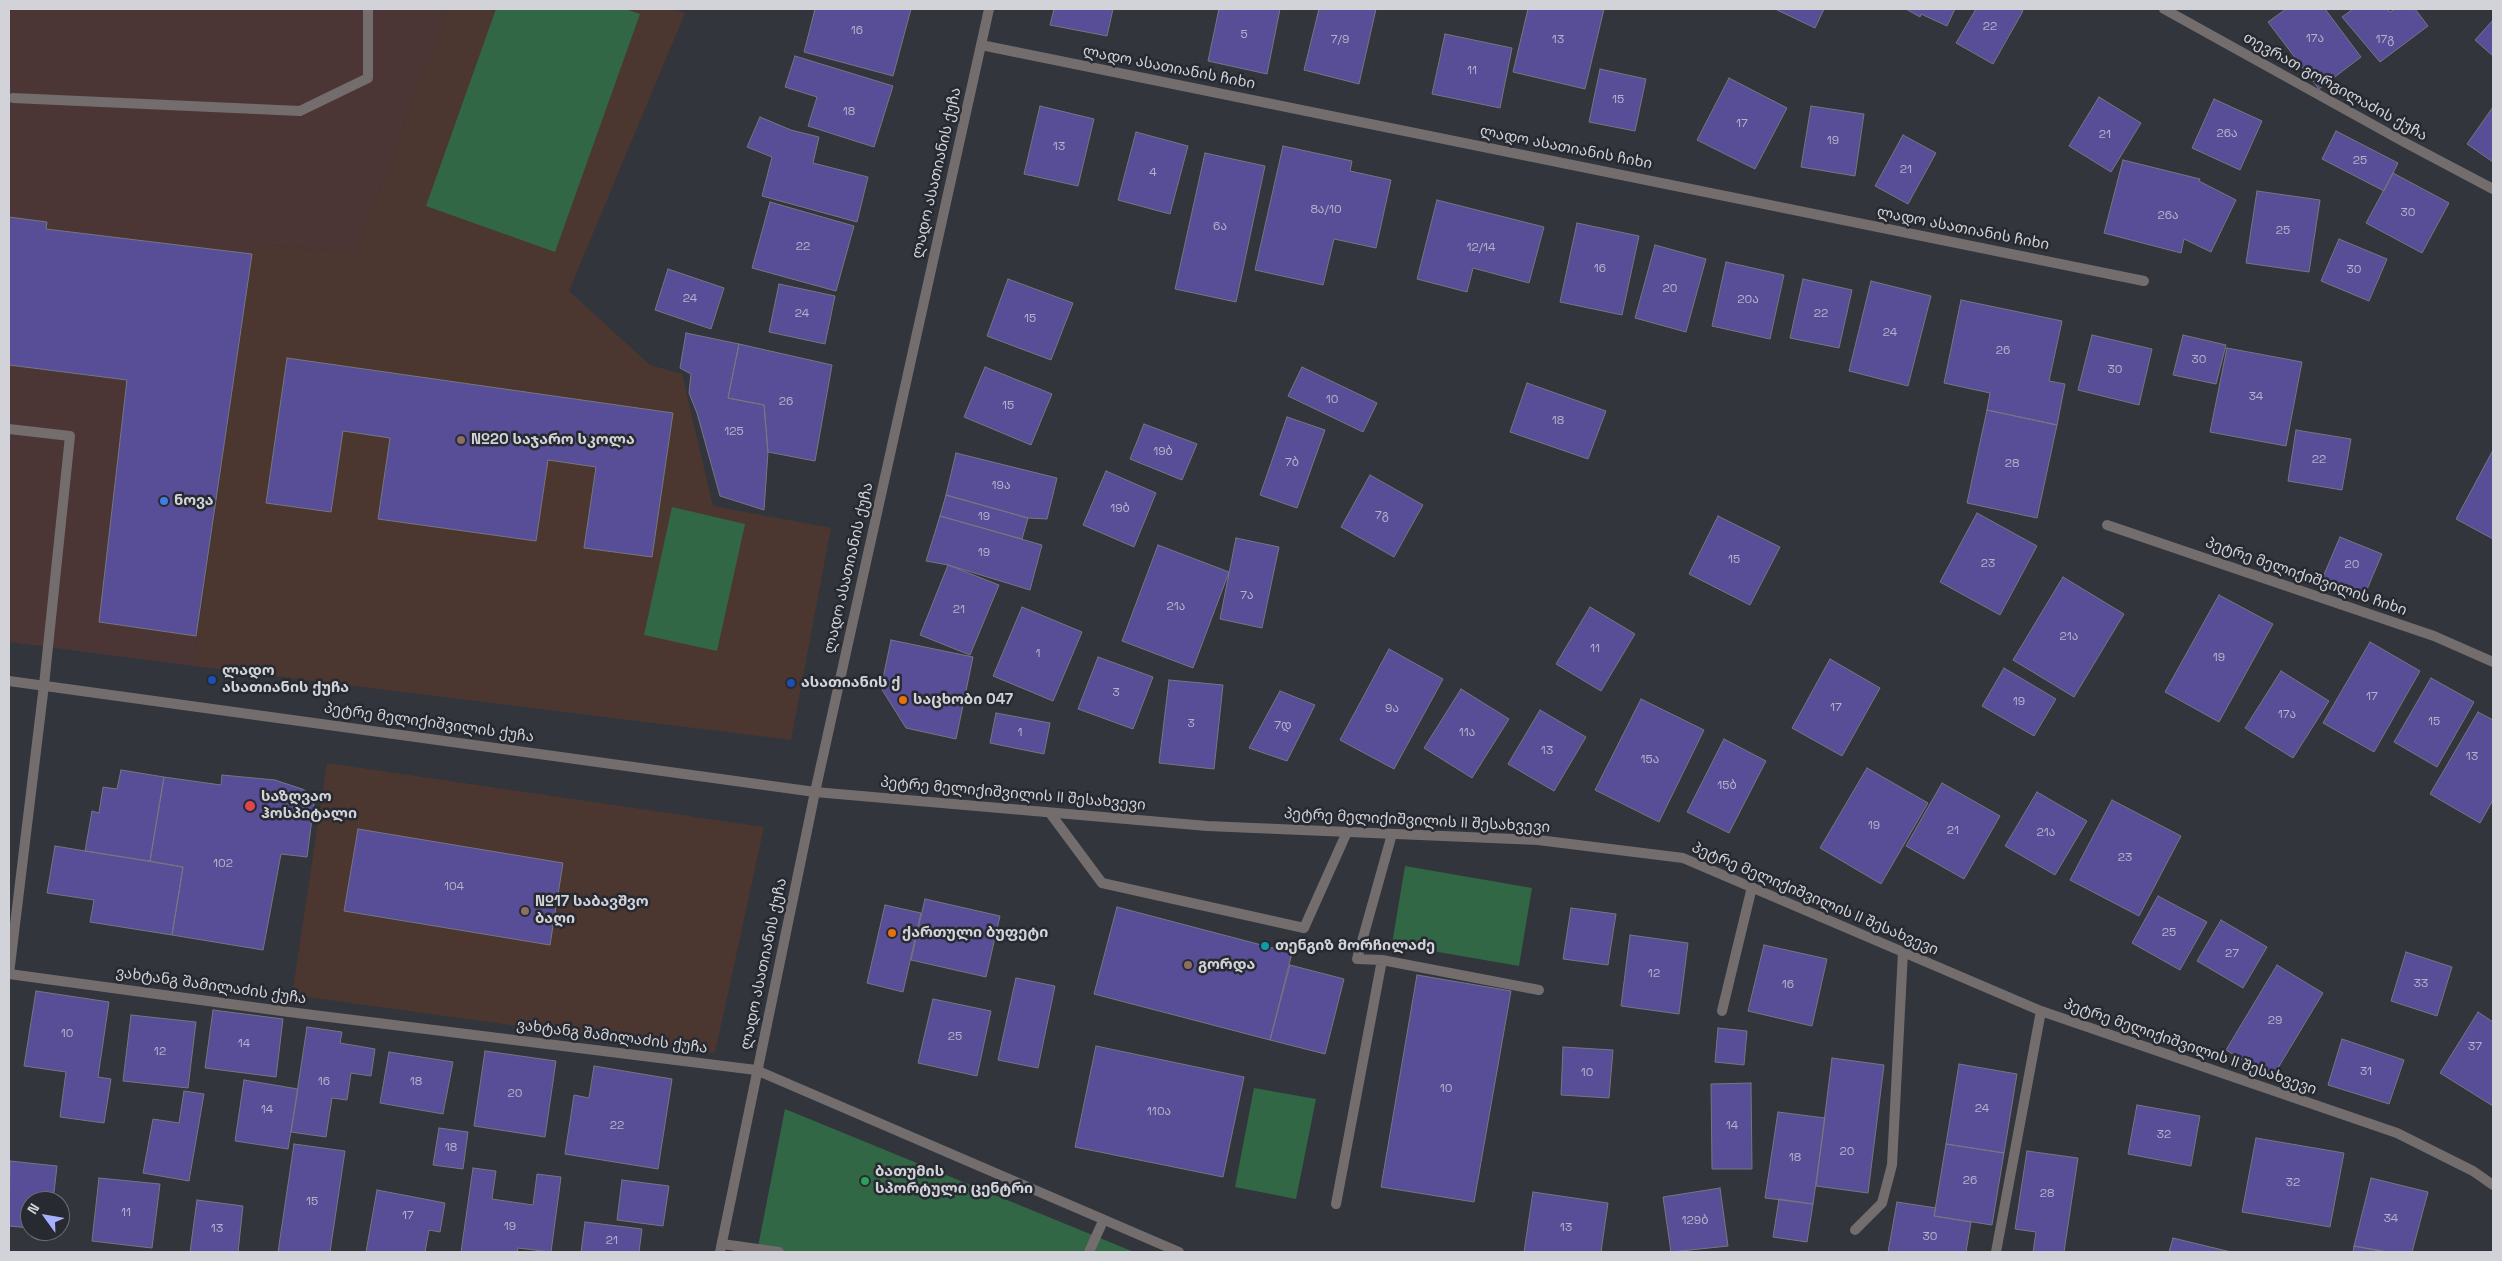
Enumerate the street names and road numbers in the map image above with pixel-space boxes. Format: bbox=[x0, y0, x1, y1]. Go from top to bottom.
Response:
street label: თევრათ გორგილაძის ქუჩა bbox=[2240, 29, 2430, 145]
street label: ლადო ასათიანის ჩიხი bbox=[1081, 42, 1257, 94]
street label: ლადო ასათიანის ქუჩა bbox=[909, 86, 965, 260]
street label: ლადო ასათიანის ჩიხი bbox=[1478, 122, 1654, 174]
street label: ლადო ასათიანის ჩიხი bbox=[1875, 203, 2051, 255]
street label: ლადო ასათიანის ქუჩა bbox=[821, 481, 877, 655]
street label: პეტრე მელიქიშვილის ჩიხი bbox=[2203, 534, 2409, 620]
street label: პეტრე მელიქიშვილის ქუჩა bbox=[323, 699, 535, 747]
street label: პეტრე მელიქიშვილის II შესახვევი bbox=[880, 773, 1146, 815]
street label: პეტრე მელიქიშვილის II შესახვევი bbox=[1283, 805, 1551, 837]
street label: პეტრე მელიქიშვილის II შესახვევი bbox=[1689, 839, 1941, 959]
street label: ლადო ასათიანის ქუჩა bbox=[737, 877, 791, 1051]
street label: ვახტანგ შამილაძის ქუჩა bbox=[115, 964, 307, 1008]
street label: პეტრე მელიქიშვილის II შესახვევი bbox=[2061, 995, 2319, 1099]
street label: ვახტანგ შამილაძის ქუჩა bbox=[515, 1016, 709, 1058]

